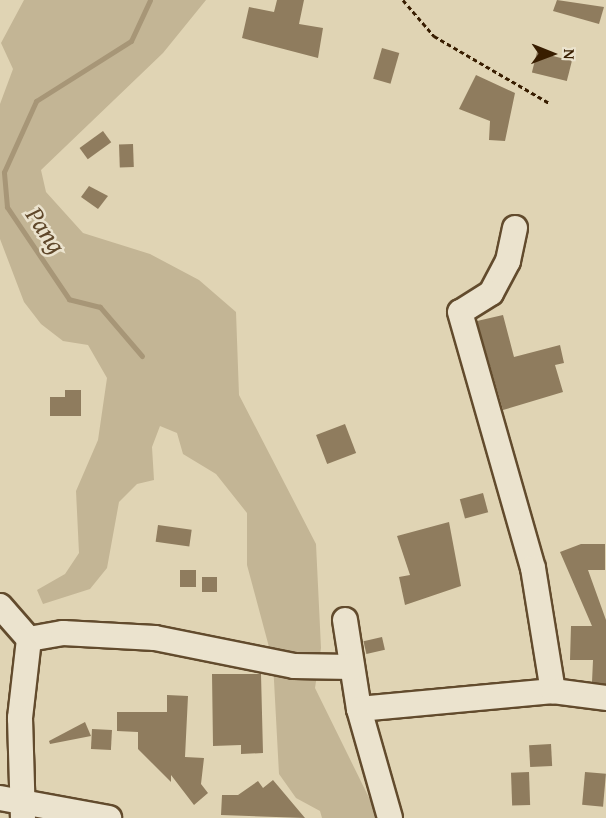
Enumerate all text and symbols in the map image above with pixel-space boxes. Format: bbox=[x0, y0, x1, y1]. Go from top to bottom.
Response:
north arrow bbox=[522, 24, 582, 84]
text: N bbox=[558, 49, 582, 60]
water label: Pang bbox=[19, 201, 73, 259]

